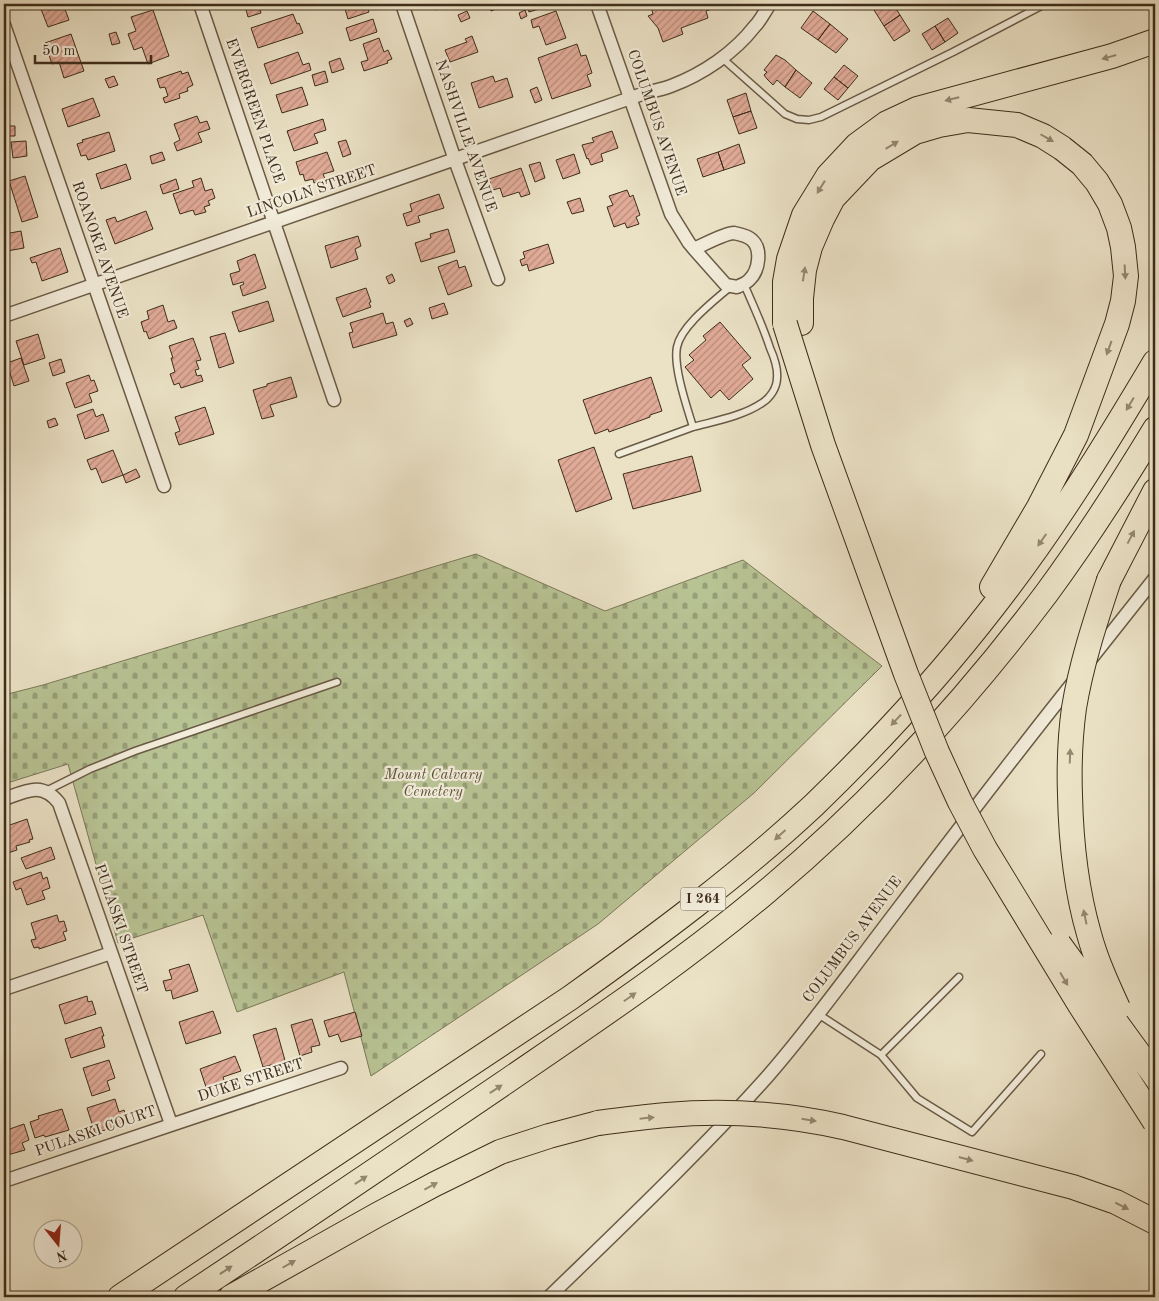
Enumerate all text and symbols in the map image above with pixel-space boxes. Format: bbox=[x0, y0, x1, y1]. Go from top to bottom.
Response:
scale bar bbox=[35, 32, 151, 64]
street label: EVERGREEN PLACE bbox=[222, 37, 286, 185]
text: 50 m bbox=[42, 44, 76, 59]
street label: COLUMBUS AVENUE bbox=[624, 48, 688, 198]
one-way arrow bbox=[1101, 53, 1116, 61]
street label: NASHVILLE AVENUE bbox=[432, 58, 498, 214]
one-way arrow bbox=[945, 96, 960, 104]
one-way arrow bbox=[1040, 134, 1053, 143]
one-way arrow bbox=[886, 141, 899, 150]
street label: LINCOLN STREET bbox=[245, 163, 379, 221]
street label: ROANOKE AVENUE bbox=[68, 179, 130, 321]
one-way arrow bbox=[816, 181, 826, 194]
one-way arrow bbox=[1121, 264, 1129, 280]
one-way arrow bbox=[800, 266, 808, 282]
one-way arrow bbox=[1105, 340, 1112, 355]
one-way arrow bbox=[1126, 397, 1135, 410]
one-way arrow bbox=[1127, 530, 1135, 544]
one-way arrow bbox=[1037, 533, 1047, 547]
one-way arrow bbox=[890, 714, 902, 726]
one-way arrow bbox=[1066, 748, 1074, 764]
park label: Mount Calvary Cemetery bbox=[383, 768, 482, 800]
one-way arrow bbox=[775, 829, 787, 841]
street label: PULASKI STREET bbox=[91, 862, 149, 996]
street label: COLUMBUS AVENUE bbox=[801, 874, 905, 1006]
road number: I 264 bbox=[680, 888, 726, 911]
one-way arrow bbox=[1081, 910, 1089, 925]
one-way arrow bbox=[1059, 972, 1068, 985]
one-way arrow bbox=[623, 992, 637, 1002]
street label: DUKE STREET bbox=[196, 1057, 306, 1105]
one-way arrow bbox=[489, 1084, 503, 1094]
street label: PULASKI COURT bbox=[33, 1104, 159, 1160]
one-way arrow bbox=[639, 1113, 655, 1121]
one-way arrow bbox=[801, 1117, 817, 1125]
one-way arrow bbox=[959, 1156, 974, 1164]
one-way arrow bbox=[354, 1175, 368, 1185]
one-way arrow bbox=[424, 1182, 438, 1190]
one-way arrow bbox=[1115, 1202, 1129, 1210]
north arrow bbox=[32, 1218, 82, 1268]
text: N bbox=[54, 1247, 69, 1264]
one-way arrow bbox=[282, 1260, 295, 1269]
one-way arrow bbox=[219, 1265, 233, 1275]

